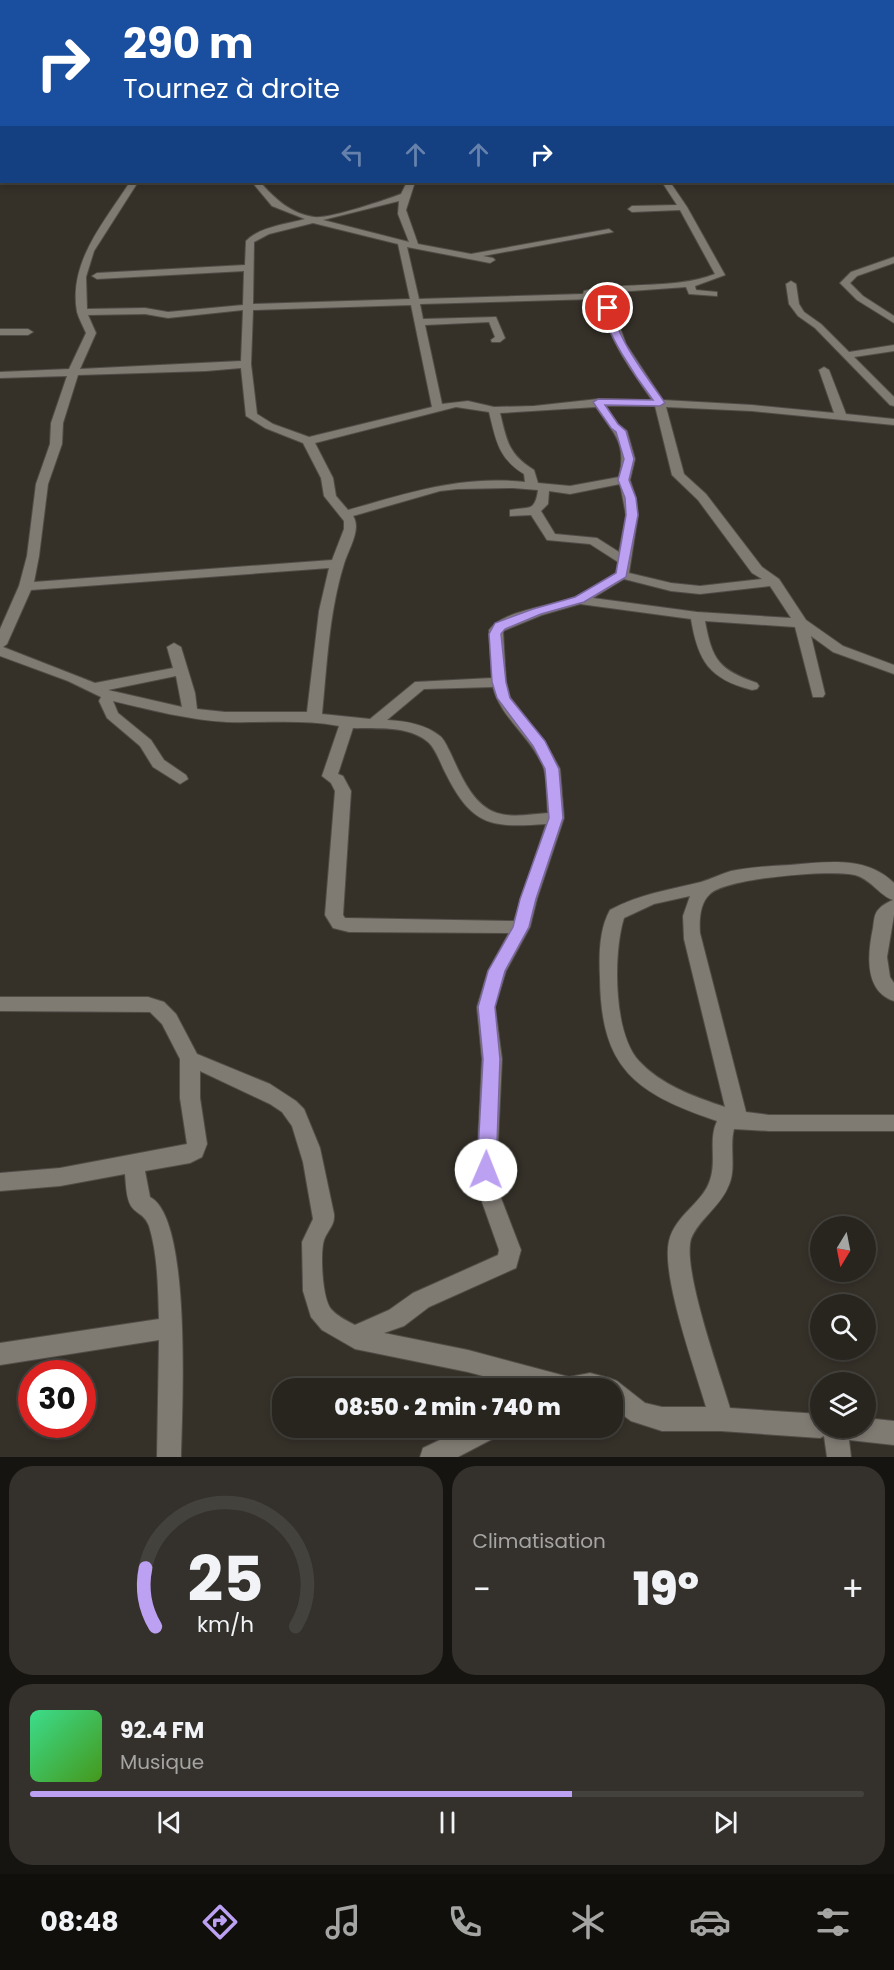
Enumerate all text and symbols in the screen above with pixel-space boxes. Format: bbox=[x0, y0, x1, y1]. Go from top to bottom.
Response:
text: 290 m bbox=[123, 14, 254, 73]
icon: right bbox=[24, 24, 102, 102]
text: Tournez à droite bbox=[123, 70, 340, 107]
icon: left bbox=[336, 138, 369, 171]
icon: ahead bbox=[399, 138, 432, 171]
icon: ahead bbox=[462, 138, 495, 171]
icon: right bbox=[525, 138, 558, 171]
pin bbox=[582, 282, 633, 333]
icon: arrive bbox=[591, 291, 624, 324]
position arrow bbox=[454, 1138, 518, 1202]
north arrow bbox=[810, 1216, 876, 1282]
map controls bbox=[810, 1216, 876, 1438]
button: search bbox=[810, 1294, 876, 1360]
speed limit sign: 30 bbox=[18, 1360, 96, 1438]
button: layers bbox=[810, 1372, 876, 1438]
text: 08:50 · 2 min · 740 m bbox=[334, 1392, 561, 1423]
text: Climatisation bbox=[473, 1527, 606, 1555]
text: 25 bbox=[188, 1535, 264, 1623]
text: 19° bbox=[633, 1558, 699, 1621]
text: − bbox=[473, 1566, 491, 1613]
text: + bbox=[841, 1566, 864, 1613]
text: km/h bbox=[197, 1610, 254, 1641]
text: 92.4 FM bbox=[120, 1715, 204, 1746]
text: Musique bbox=[120, 1748, 204, 1776]
icon: previous bbox=[153, 1806, 186, 1839]
icon: pause bbox=[431, 1806, 464, 1839]
icon: next bbox=[709, 1806, 742, 1839]
icon: directions bbox=[199, 1901, 241, 1943]
icon: music bbox=[322, 1901, 364, 1943]
icon: phone bbox=[444, 1901, 486, 1943]
icon: climate bbox=[567, 1901, 609, 1943]
icon: car bbox=[689, 1901, 731, 1943]
icon: filters bbox=[812, 1901, 854, 1943]
text: 08:48 bbox=[40, 1903, 119, 1940]

